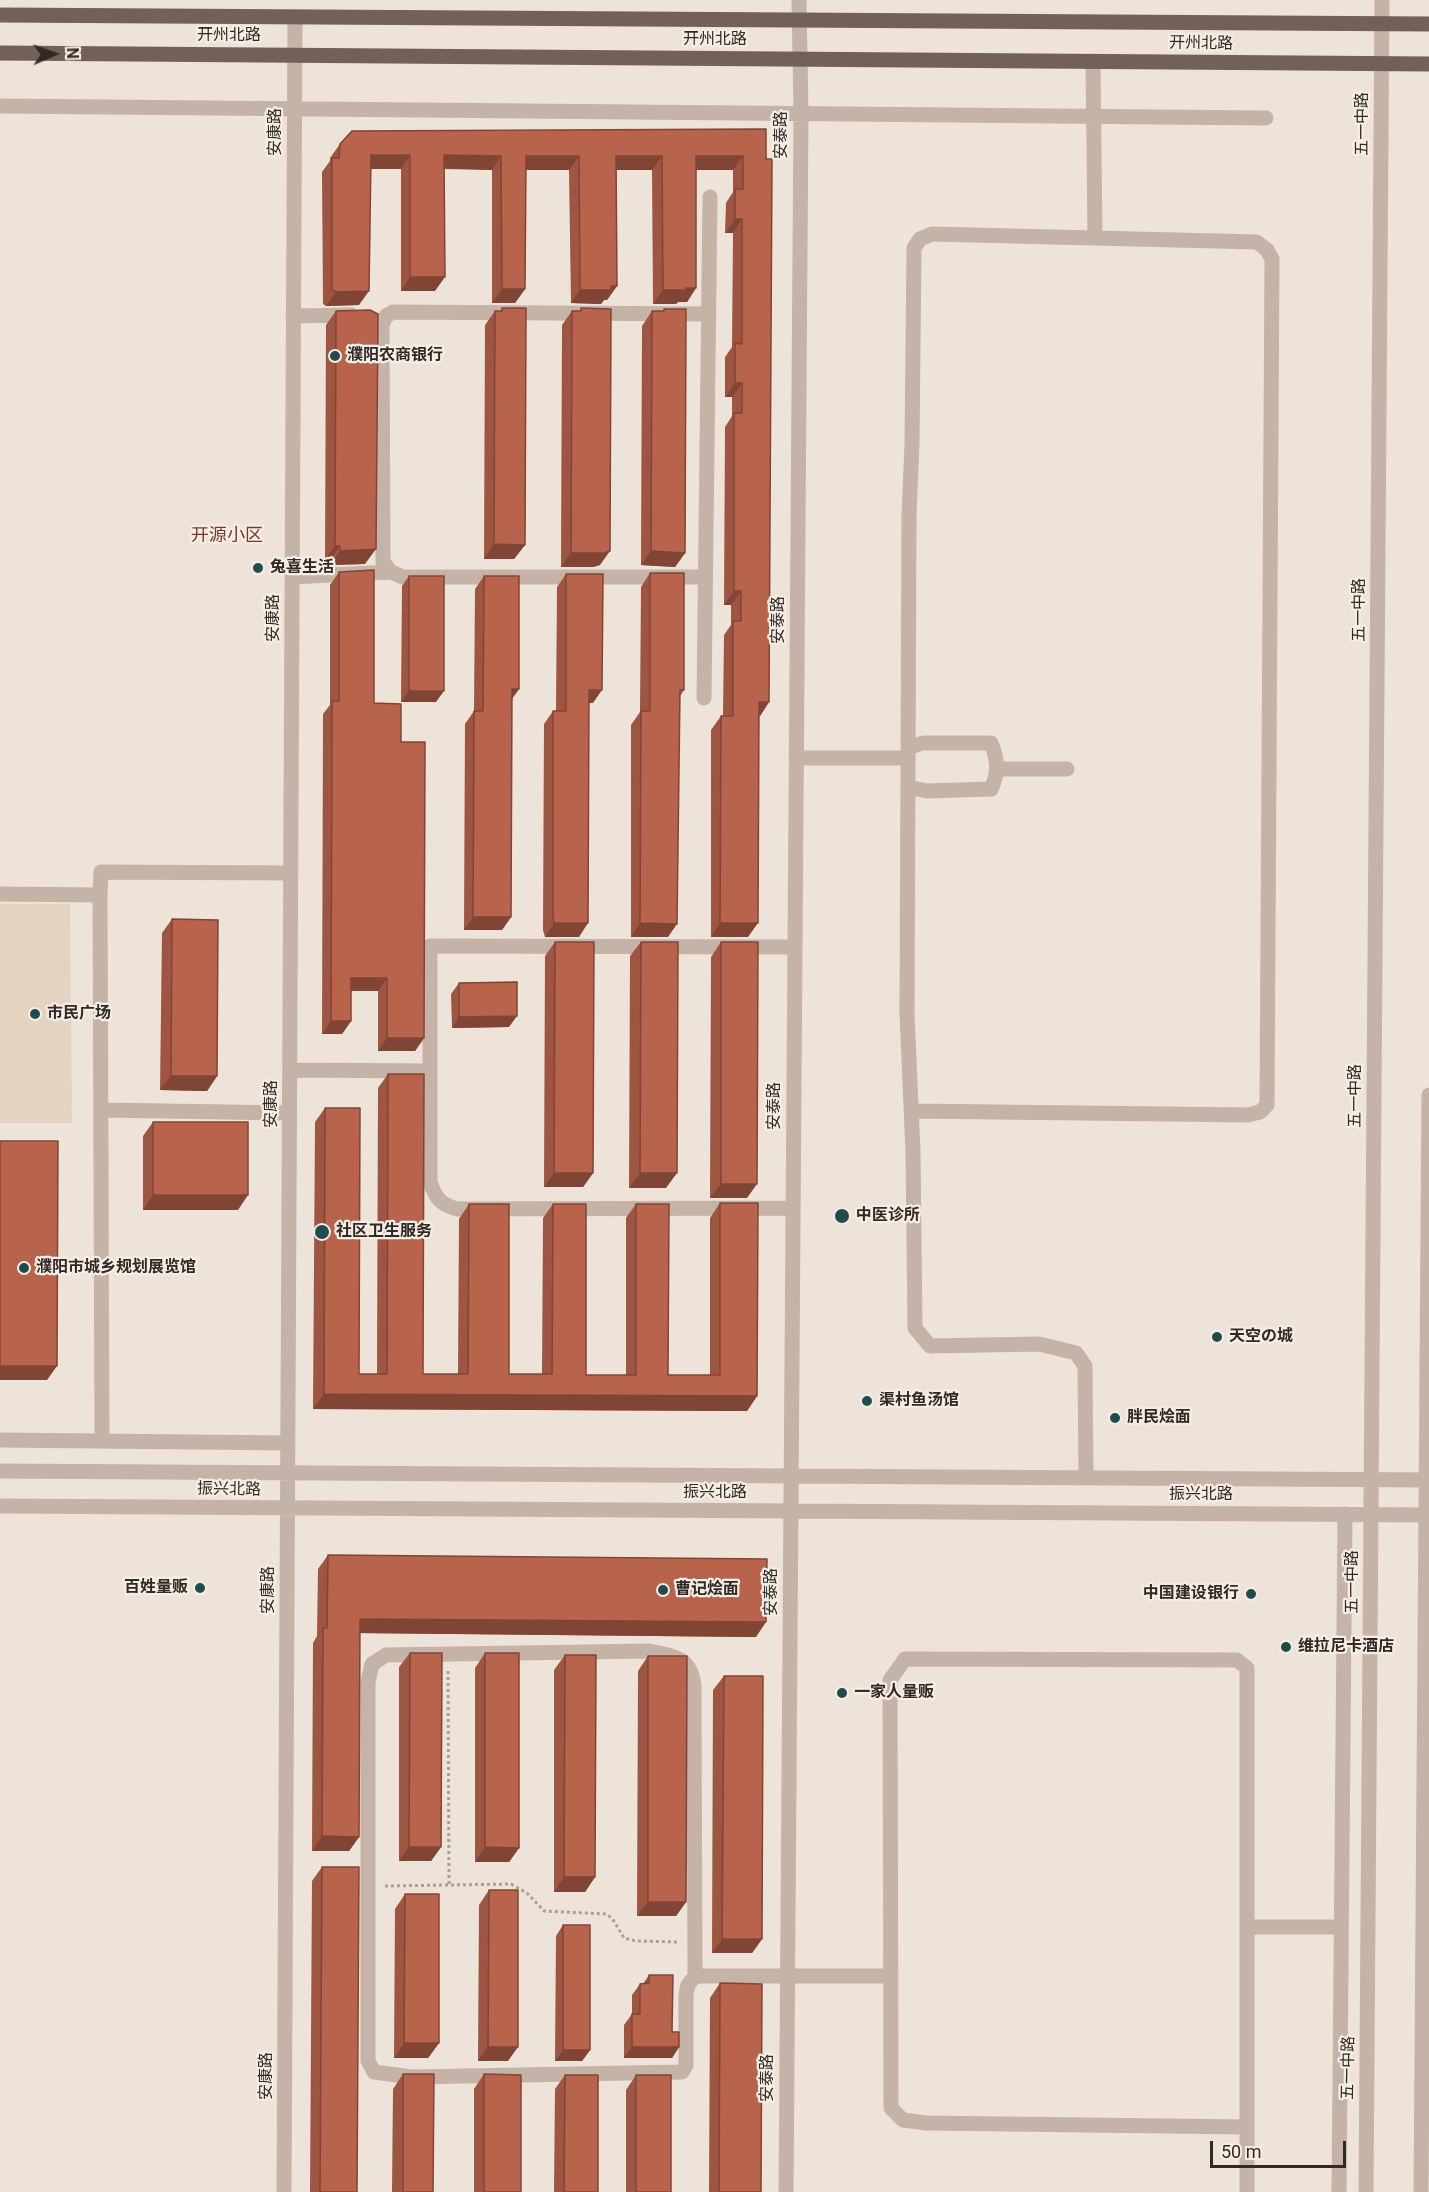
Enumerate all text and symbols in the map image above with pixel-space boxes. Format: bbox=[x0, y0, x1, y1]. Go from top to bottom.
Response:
north arrow bbox=[24, 24, 84, 84]
street label: 开州北路 bbox=[197, 26, 261, 46]
street label: 开州北路 bbox=[683, 30, 747, 50]
street label: 开州北路 bbox=[1169, 34, 1233, 54]
text: N bbox=[63, 47, 82, 59]
street label: 五一中路 bbox=[1353, 92, 1373, 156]
street label: 安康路 bbox=[266, 108, 286, 156]
street label: 安泰路 bbox=[772, 111, 792, 159]
place label: 濮阳农商银行 bbox=[347, 346, 443, 366]
marker: 濮阳农商银行 bbox=[328, 349, 342, 363]
district label: 开源小区 bbox=[191, 525, 263, 547]
place label: 兔喜生活 bbox=[270, 558, 334, 578]
marker: 兔喜生活 bbox=[251, 561, 265, 575]
street label: 五一中路 bbox=[1350, 578, 1370, 642]
street label: 安康路 bbox=[264, 594, 284, 642]
street label: 安泰路 bbox=[769, 596, 789, 644]
place label: 市民广场 bbox=[47, 1004, 111, 1024]
marker: 市民广场 bbox=[28, 1007, 42, 1021]
street label: 五一中路 bbox=[1346, 1064, 1366, 1128]
street label: 安康路 bbox=[262, 1080, 282, 1128]
street label: 安泰路 bbox=[765, 1082, 785, 1130]
place label: 中医诊所 bbox=[856, 1206, 920, 1226]
marker: 中医诊所 bbox=[833, 1207, 851, 1225]
place label: 社区卫生服务 bbox=[336, 1222, 432, 1242]
marker: 社区卫生服务 bbox=[313, 1223, 331, 1241]
place label: 濮阳市城乡规划展览馆 bbox=[36, 1258, 196, 1278]
marker: 濮阳市城乡规划展览馆 bbox=[17, 1261, 31, 1275]
place label: 天空の城 bbox=[1229, 1327, 1293, 1347]
marker: 天空の城 bbox=[1210, 1330, 1224, 1344]
place label: 渠村鱼汤馆 bbox=[879, 1391, 959, 1411]
marker: 渠村鱼汤馆 bbox=[860, 1394, 874, 1408]
place label: 胖民烩面 bbox=[1127, 1408, 1191, 1428]
marker: 胖民烩面 bbox=[1108, 1411, 1122, 1425]
street label: 振兴北路 bbox=[197, 1480, 261, 1500]
street label: 振兴北路 bbox=[683, 1483, 747, 1503]
street label: 振兴北路 bbox=[1169, 1485, 1233, 1505]
street label: 五一中路 bbox=[1343, 1550, 1363, 1614]
street label: 安康路 bbox=[259, 1566, 279, 1614]
street label: 安泰路 bbox=[762, 1568, 782, 1616]
place label: 百姓量贩 bbox=[124, 1578, 188, 1598]
place label: 曹记烩面 bbox=[675, 1580, 739, 1600]
marker: 百姓量贩 bbox=[193, 1581, 207, 1595]
marker: 曹记烩面 bbox=[656, 1583, 670, 1597]
place label: 中国建设银行 bbox=[1143, 1584, 1239, 1604]
marker: 中国建设银行 bbox=[1244, 1587, 1258, 1601]
place label: 维拉尼卡酒店 bbox=[1298, 1637, 1394, 1657]
marker: 维拉尼卡酒店 bbox=[1279, 1640, 1293, 1654]
place label: 一家人量贩 bbox=[854, 1683, 934, 1703]
marker: 一家人量贩 bbox=[835, 1686, 849, 1700]
street label: 五一中路 bbox=[1339, 2036, 1359, 2100]
street label: 安康路 bbox=[257, 2052, 277, 2100]
street label: 安泰路 bbox=[758, 2054, 778, 2102]
scale bar bbox=[1213, 2129, 1350, 2167]
text: 50 m bbox=[1221, 2141, 1261, 2162]

